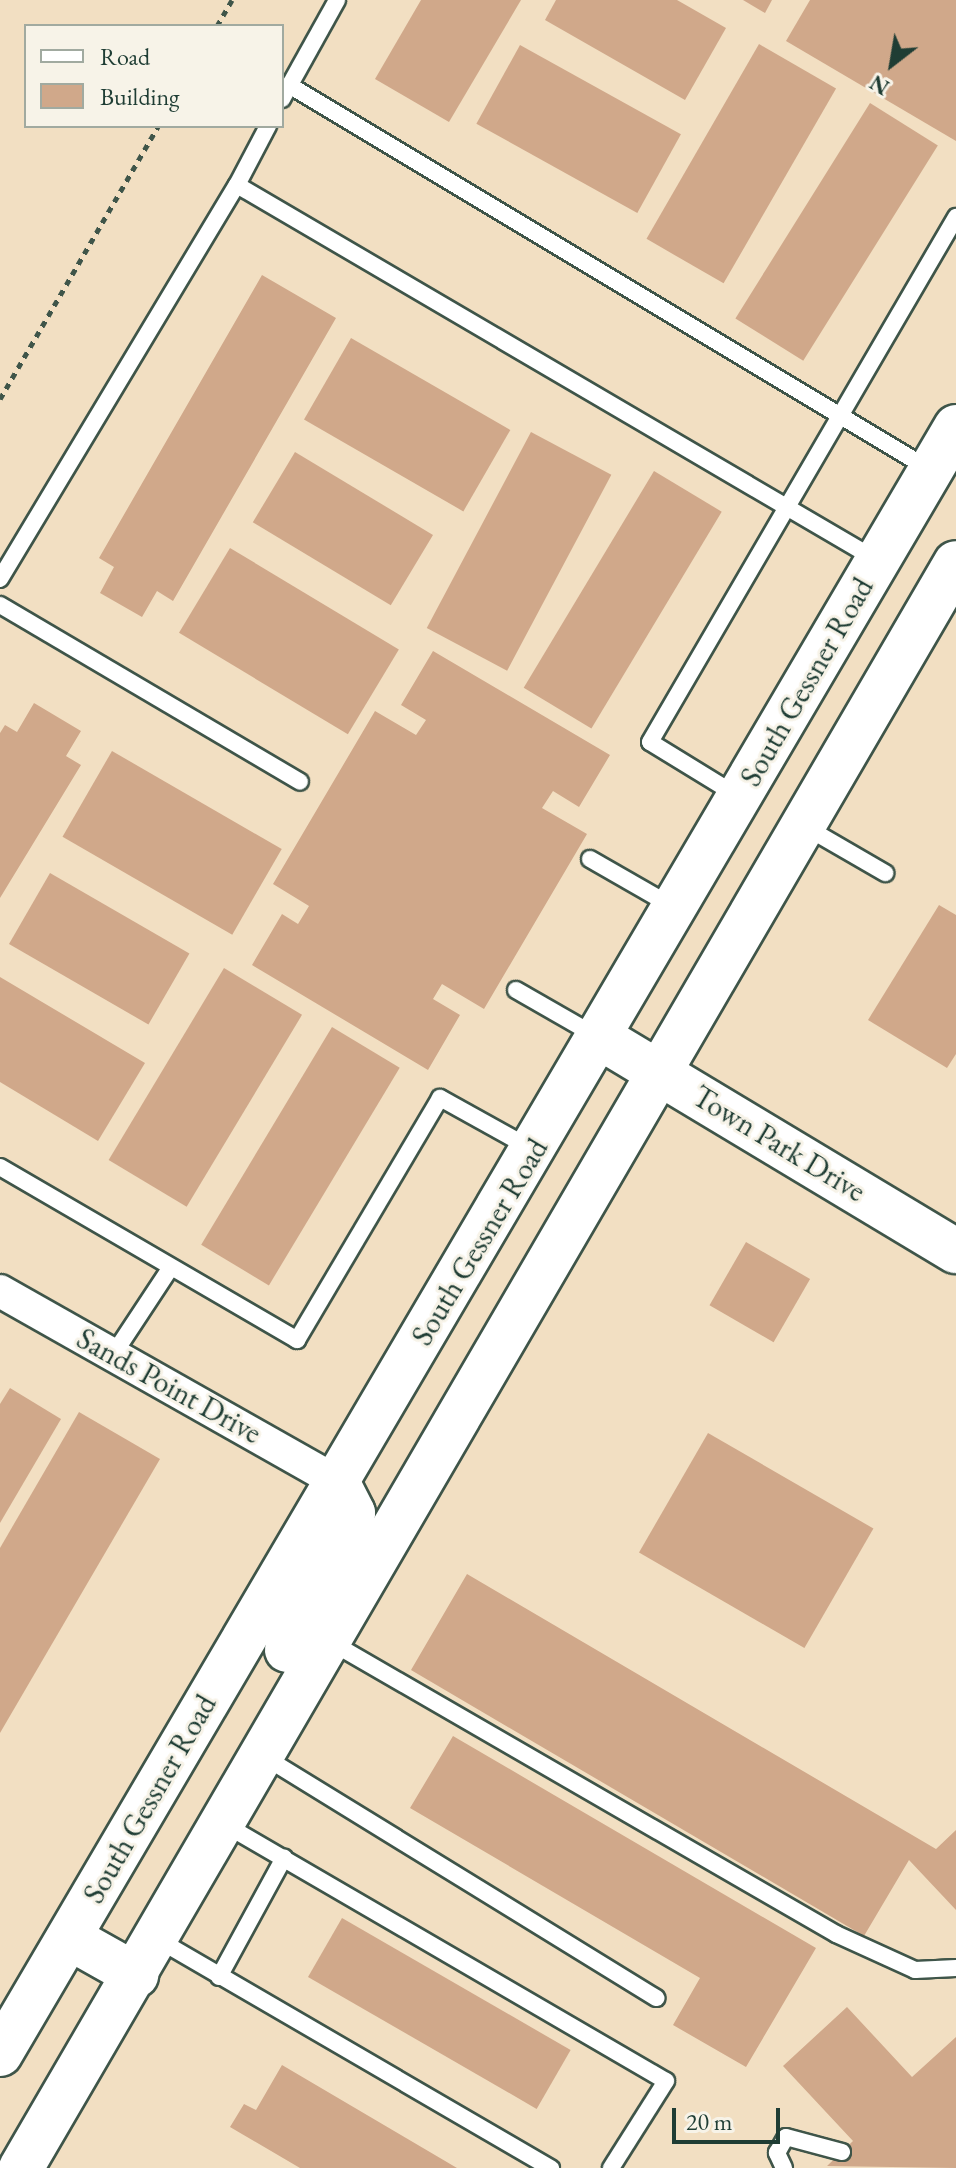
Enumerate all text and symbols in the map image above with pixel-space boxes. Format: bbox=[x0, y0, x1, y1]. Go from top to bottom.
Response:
legend bbox=[24, 24, 284, 128]
north arrow bbox=[852, 24, 932, 104]
text: Road bbox=[100, 41, 150, 72]
text: N bbox=[864, 68, 894, 102]
text: Building bbox=[100, 81, 180, 112]
street label: South Gessner Road bbox=[733, 571, 881, 793]
street label: Town Park Drive bbox=[686, 1078, 872, 1210]
street label: South Gessner Road bbox=[404, 1132, 556, 1352]
street label: Sands Point Drive bbox=[71, 1321, 267, 1451]
street label: South Gessner Road bbox=[76, 1688, 224, 1910]
scale bar bbox=[676, 2092, 784, 2142]
text: 20 m bbox=[686, 2106, 733, 2137]

